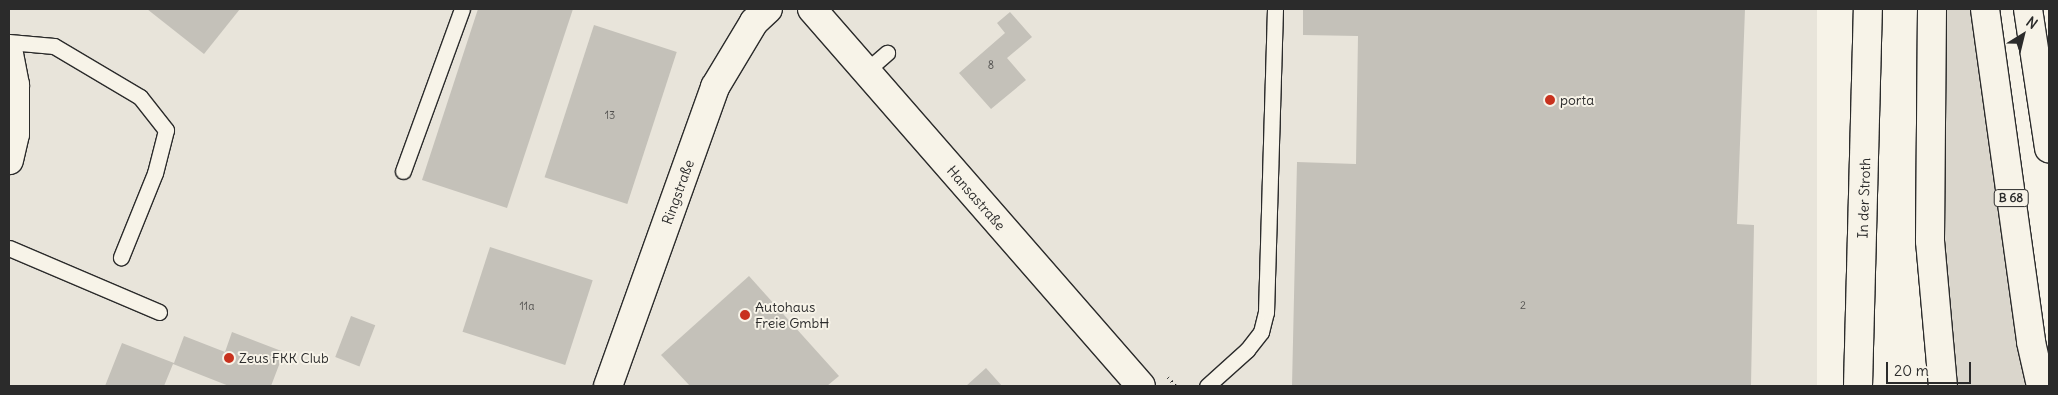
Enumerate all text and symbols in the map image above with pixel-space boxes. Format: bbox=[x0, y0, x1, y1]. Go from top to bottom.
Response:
north arrow bbox=[1998, 10, 2048, 60]
text: N bbox=[2023, 13, 2041, 33]
house number: 8 bbox=[988, 58, 994, 72]
place label: porta bbox=[1560, 92, 1594, 108]
marker: porta bbox=[1544, 94, 1556, 106]
house number: 13 bbox=[605, 108, 615, 122]
street label: Ringstraße bbox=[659, 157, 697, 227]
street label: In der Stroth bbox=[1854, 157, 1874, 239]
street label: Hansastraße bbox=[943, 162, 1009, 234]
road number: B 68 bbox=[1994, 188, 2028, 208]
house number: 2 bbox=[1520, 298, 1526, 312]
house number: 11a bbox=[519, 299, 535, 313]
place label: Autohaus Freie GmbH bbox=[755, 299, 829, 332]
marker: Autohaus Freie GmbH bbox=[739, 309, 751, 321]
place label: Zeus FKK Club bbox=[239, 350, 329, 366]
marker: Zeus FKK Club bbox=[223, 352, 235, 364]
scale bar bbox=[1888, 352, 1973, 384]
text: 20 m bbox=[1894, 361, 1929, 380]

